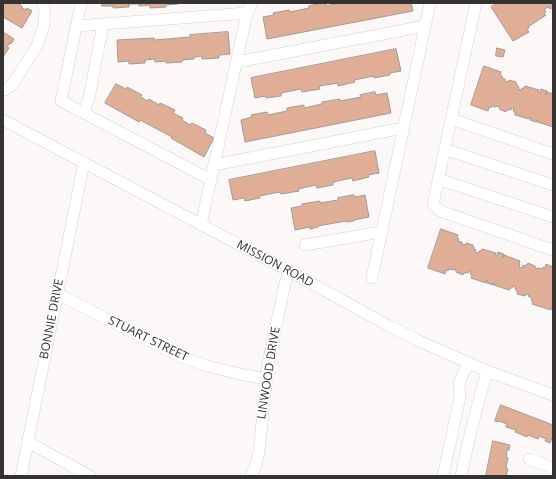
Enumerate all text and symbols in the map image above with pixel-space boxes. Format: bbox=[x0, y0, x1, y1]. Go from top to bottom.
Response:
street label: MISSION ROAD bbox=[234, 238, 316, 290]
street label: BONNIE DRIVE bbox=[37, 278, 67, 360]
street label: STUART STREET bbox=[106, 313, 190, 365]
street label: LINWOOD DRIVE bbox=[255, 326, 283, 420]

